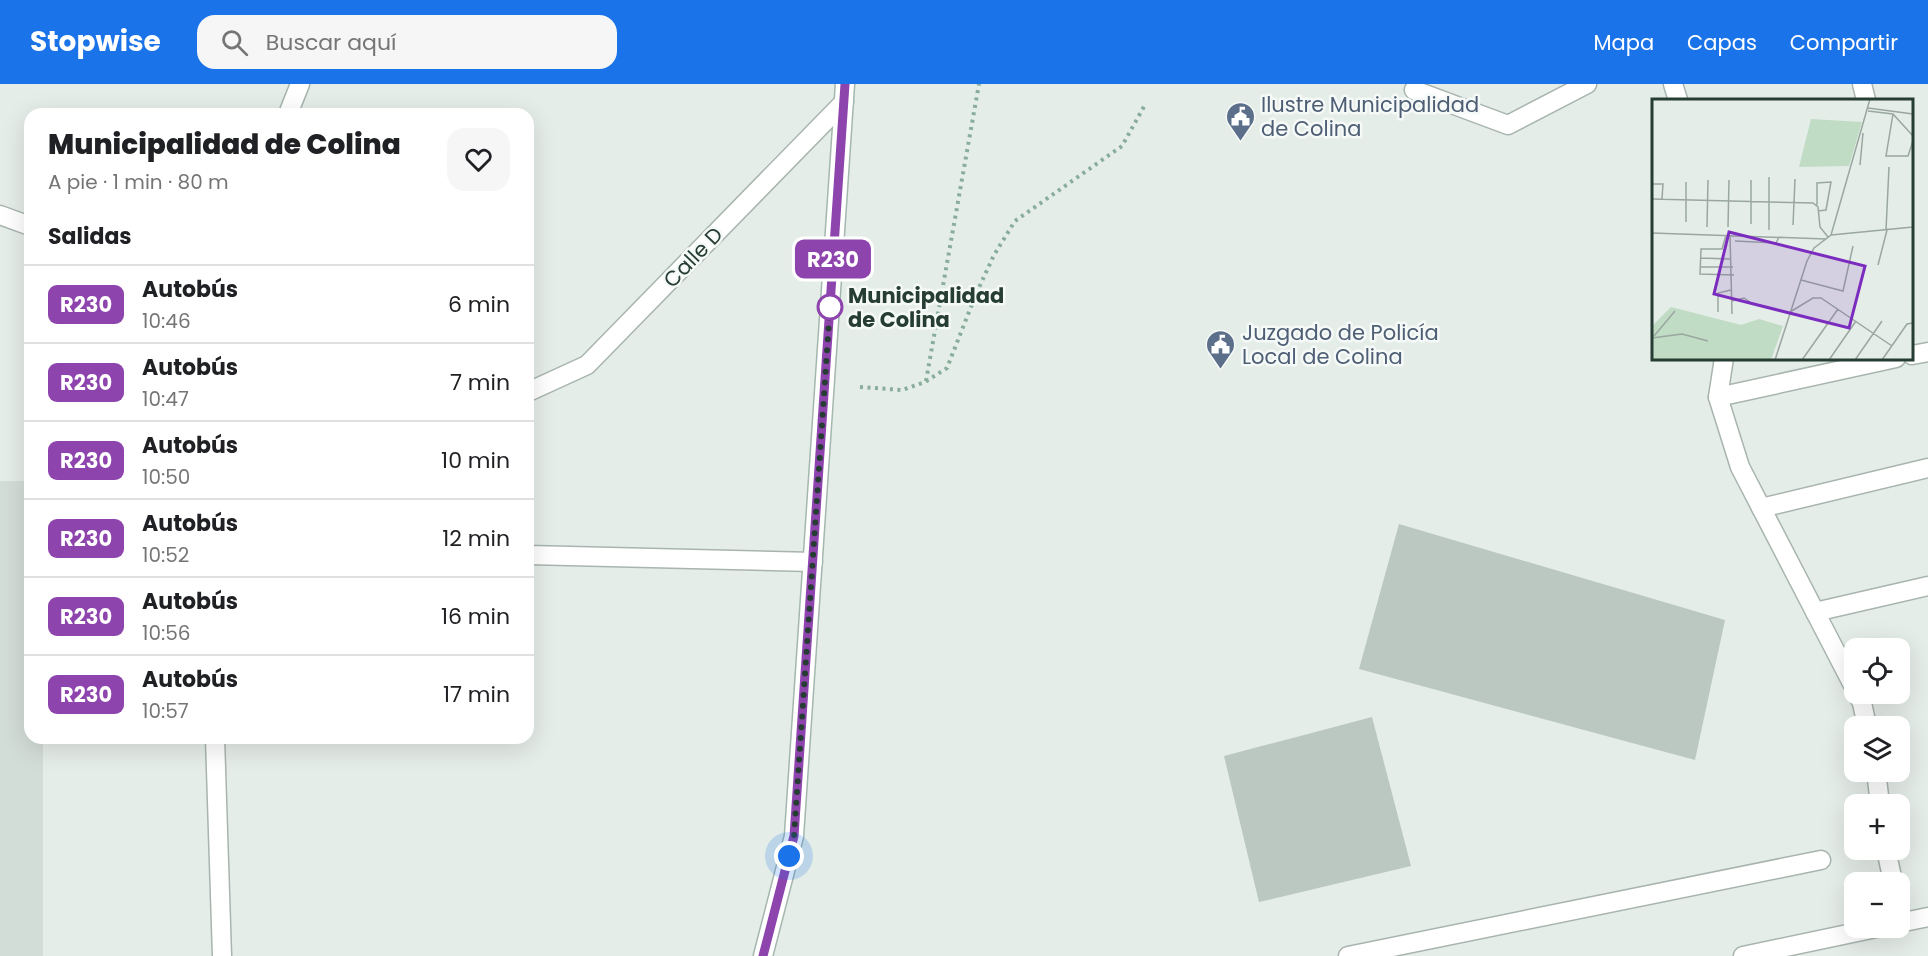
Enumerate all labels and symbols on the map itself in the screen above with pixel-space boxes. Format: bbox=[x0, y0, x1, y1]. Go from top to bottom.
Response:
place label: Ilustre Municipalidad de Colina bbox=[1261, 90, 1479, 143]
inset map bbox=[1652, 99, 1913, 360]
public building icon: Ilustre Municipalidad de Colina bbox=[1224, 100, 1256, 142]
street label: Calle D bbox=[657, 220, 729, 294]
line badge: R230 bbox=[791, 240, 875, 279]
place label: Municipalidad de Colina bbox=[848, 281, 1004, 334]
marker: Municipalidad de Colina bbox=[817, 294, 843, 320]
place label: Juzgado de Policía Local de Colina bbox=[1242, 318, 1439, 371]
public building icon: Juzgado de Policía Local de Colina bbox=[1205, 328, 1237, 370]
your location bbox=[774, 841, 804, 871]

